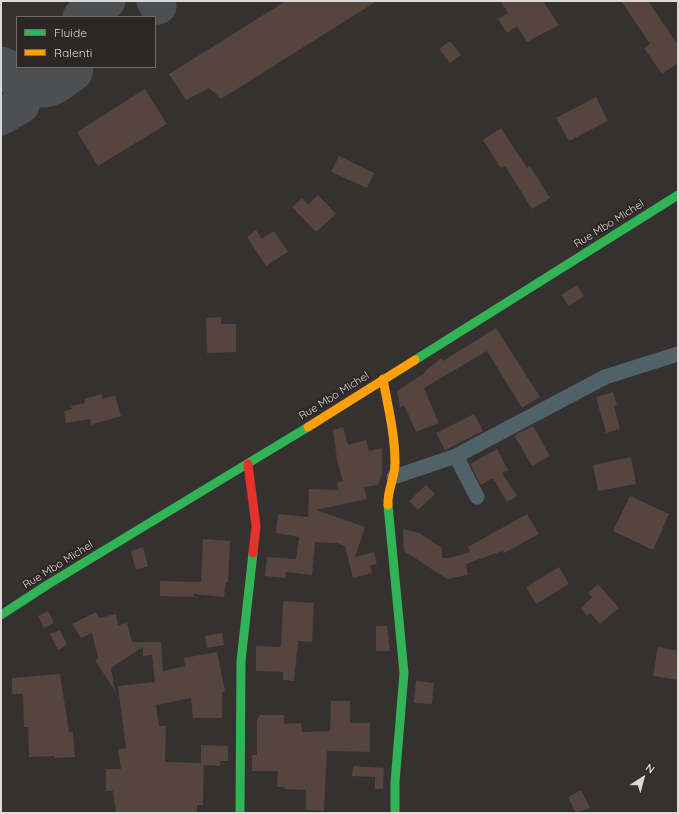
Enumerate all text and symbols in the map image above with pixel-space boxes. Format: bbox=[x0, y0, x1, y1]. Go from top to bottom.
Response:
legend bbox=[16, 16, 156, 68]
text: Fluide bbox=[54, 25, 87, 40]
text: Ralenti bbox=[54, 45, 92, 60]
street label: Rue Mbo Michel bbox=[571, 197, 647, 251]
street label: Rue Mbo Michel bbox=[296, 369, 372, 423]
street label: Rue Mbo Michel bbox=[20, 538, 96, 592]
north arrow bbox=[623, 758, 663, 798]
text: N bbox=[643, 760, 657, 776]

